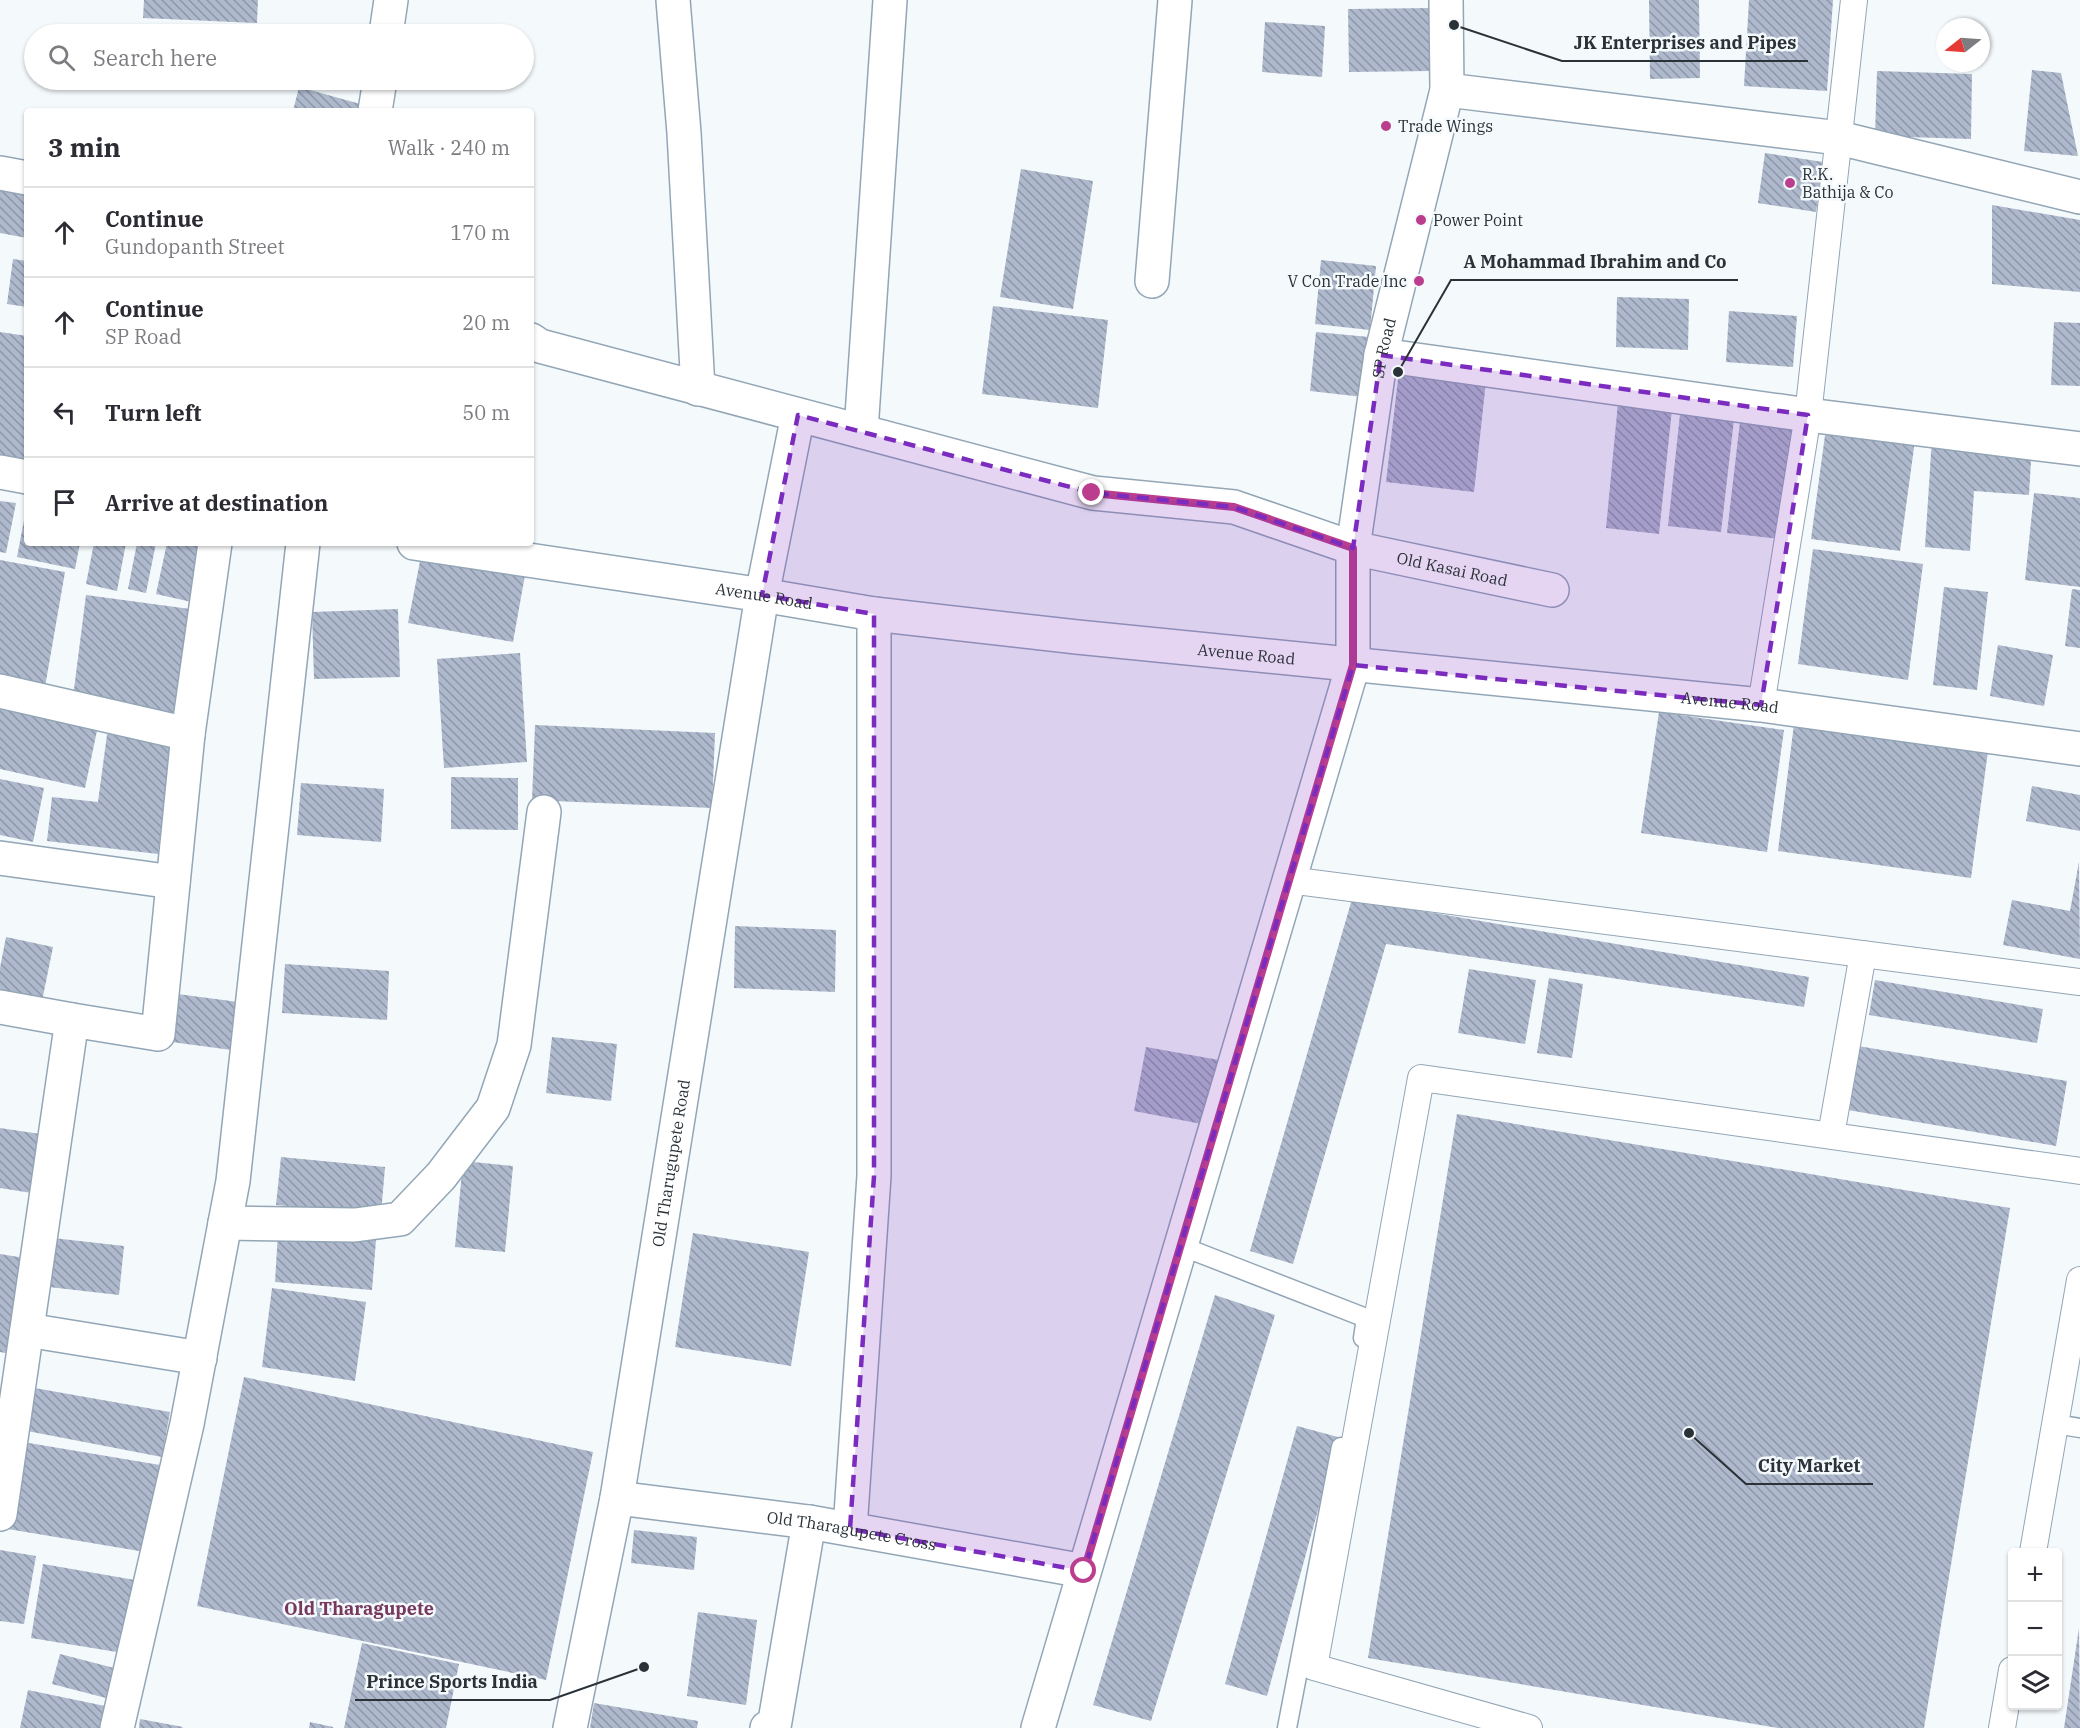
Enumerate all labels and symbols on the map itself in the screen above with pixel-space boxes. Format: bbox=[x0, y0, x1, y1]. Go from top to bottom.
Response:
north arrow bbox=[1936, 18, 1990, 72]
callout: JK Enterprises and Pipes bbox=[1562, 25, 1808, 61]
text: JK Enterprises and Pipes bbox=[1574, 31, 1796, 54]
place label: Trade Wings bbox=[1398, 116, 1493, 136]
marker: Trade Wings bbox=[1379, 119, 1393, 133]
place label: R.K. Bathija & Co bbox=[1802, 164, 1894, 202]
marker: R.K. Bathija & Co bbox=[1783, 176, 1797, 190]
place label: Power Point bbox=[1433, 210, 1523, 230]
marker: Power Point bbox=[1414, 213, 1428, 227]
callout: A Mohammad Ibrahim and Co bbox=[1451, 244, 1738, 280]
text: A Mohammad Ibrahim and Co bbox=[1464, 250, 1726, 273]
place label: V Con Trade Inc bbox=[1287, 271, 1407, 291]
marker: V Con Trade Inc bbox=[1412, 274, 1426, 288]
street label: SP Road bbox=[1368, 315, 1400, 380]
route end bbox=[1078, 479, 1104, 505]
street label: Old Kasai Road bbox=[1395, 547, 1510, 590]
street label: Avenue Road bbox=[714, 578, 814, 613]
street label: Avenue Road bbox=[1197, 639, 1297, 669]
street label: Avenue Road bbox=[1680, 687, 1780, 717]
street label: Old Tharugupete Road bbox=[647, 1077, 694, 1248]
callout: City Market bbox=[1746, 1448, 1873, 1484]
text: City Market bbox=[1758, 1454, 1860, 1477]
street label: Old Tharagupete Cross bbox=[766, 1507, 938, 1555]
route start bbox=[1070, 1557, 1096, 1583]
district label: Old Tharagupete bbox=[284, 1597, 434, 1620]
callout: Prince Sports India bbox=[355, 1664, 550, 1700]
text: Prince Sports India bbox=[366, 1670, 538, 1693]

